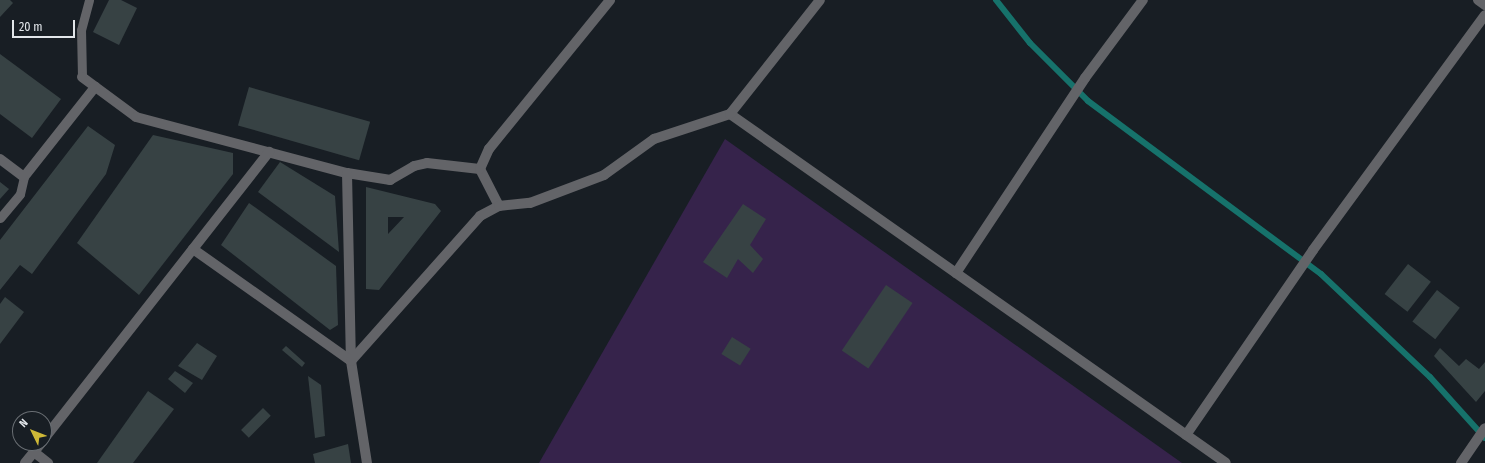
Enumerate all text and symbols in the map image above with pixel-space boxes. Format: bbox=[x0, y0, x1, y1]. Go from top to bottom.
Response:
scale bar bbox=[14, 12, 77, 38]
text: 20 m bbox=[19, 20, 43, 34]
north arrow bbox=[12, 411, 52, 451]
text: N bbox=[17, 416, 31, 430]

